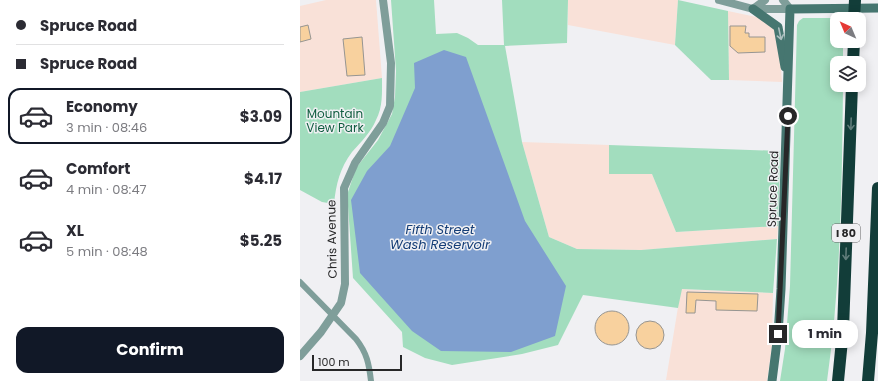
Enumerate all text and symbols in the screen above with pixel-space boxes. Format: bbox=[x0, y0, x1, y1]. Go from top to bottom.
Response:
north arrow bbox=[830, 12, 866, 48]
map controls bbox=[830, 12, 866, 92]
text: Spruce Road bbox=[40, 15, 137, 36]
one-way arrow bbox=[777, 28, 785, 41]
text: Spruce Road bbox=[40, 53, 137, 74]
button: layers bbox=[830, 56, 866, 92]
text: Economy bbox=[66, 96, 138, 117]
icon: car bbox=[18, 98, 54, 134]
park label: Mountain View Park bbox=[306, 105, 364, 136]
text: $3.09 bbox=[240, 106, 282, 127]
route start bbox=[779, 107, 797, 125]
one-way arrow bbox=[847, 117, 854, 130]
text: 3 min · 08:46 bbox=[66, 118, 147, 137]
street label: Spruce Road bbox=[763, 150, 782, 227]
text: Comfort bbox=[66, 158, 130, 179]
icon: car bbox=[18, 160, 54, 196]
text: $4.17 bbox=[244, 168, 282, 189]
text: 4 min · 08:47 bbox=[66, 180, 147, 199]
street label: Chris Avenue bbox=[322, 199, 341, 279]
text: XL bbox=[66, 220, 84, 241]
water label: Fifth Street Wash Reservoir bbox=[390, 220, 491, 254]
icon: car bbox=[18, 222, 54, 258]
road number: I 80 bbox=[832, 224, 860, 242]
text: $5.25 bbox=[240, 230, 282, 251]
text: 5 min · 08:48 bbox=[66, 242, 148, 261]
one-way arrow bbox=[842, 247, 849, 260]
callout: 1 min bbox=[792, 320, 858, 348]
text: 1 min bbox=[808, 324, 842, 343]
route end bbox=[769, 325, 787, 343]
button: Confirm bbox=[16, 327, 284, 373]
scale bar bbox=[312, 353, 402, 372]
text: 100 m bbox=[318, 354, 350, 370]

